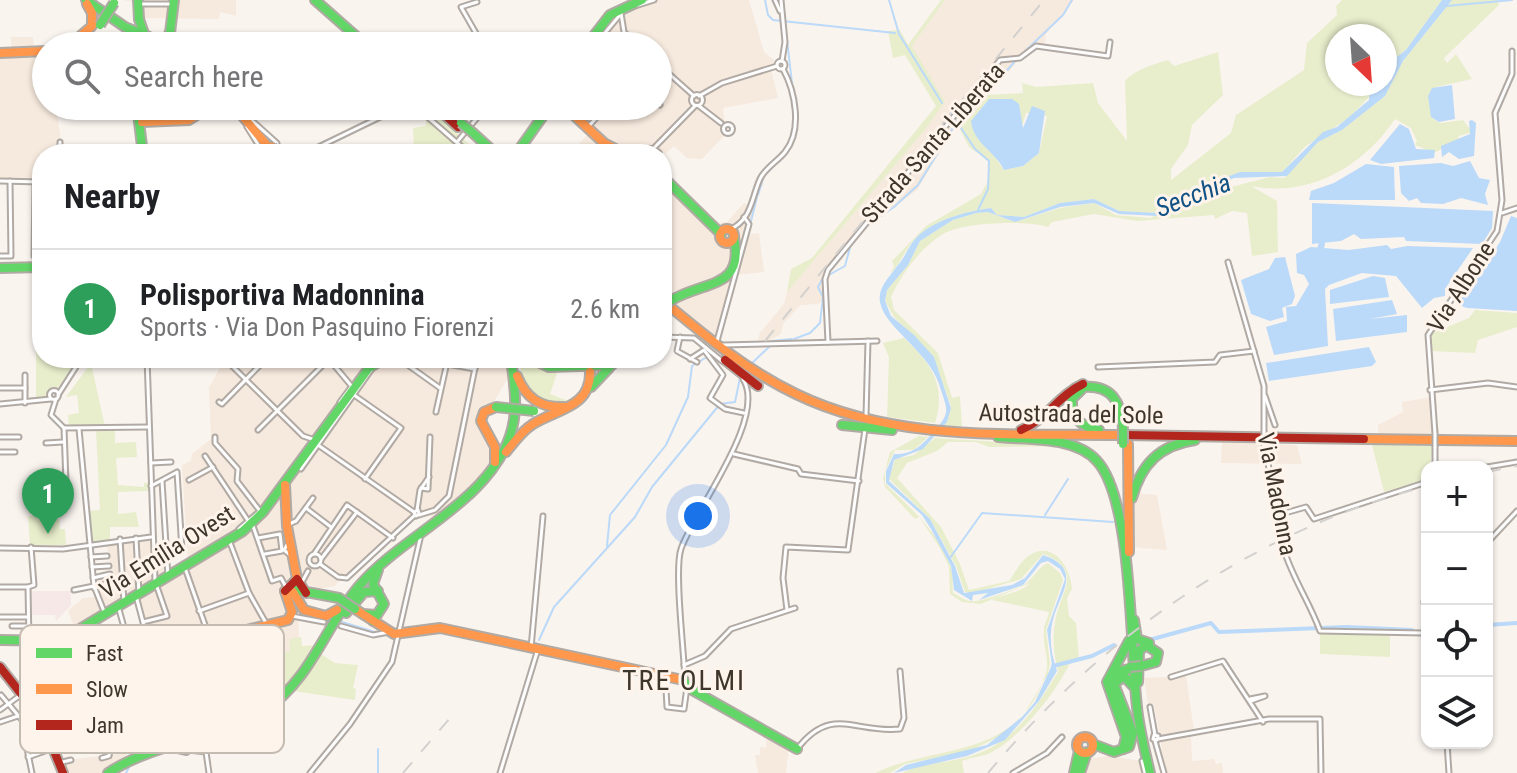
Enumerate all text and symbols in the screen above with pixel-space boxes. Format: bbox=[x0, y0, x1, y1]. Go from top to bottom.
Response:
north arrow bbox=[1325, 24, 1397, 96]
search box bbox=[32, 32, 672, 120]
icon: search bbox=[60, 54, 104, 98]
street label: Strada Santa Liberata bbox=[856, 57, 1010, 229]
text: Search here bbox=[124, 59, 264, 94]
water label: Secchia bbox=[1151, 167, 1235, 223]
text: Nearby bbox=[64, 176, 160, 216]
street label: Via Albone bbox=[1421, 237, 1501, 337]
text: Polisportiva Madonnina bbox=[140, 277, 425, 312]
text: 1 bbox=[83, 294, 97, 324]
text: 2.6 km bbox=[570, 294, 640, 324]
text: Sports · Via Don Pasquino Fiorenzi bbox=[140, 312, 494, 342]
street label: Autostrada del Sole bbox=[978, 398, 1164, 430]
street label: Via Madonna bbox=[1251, 430, 1303, 558]
map controls bbox=[1421, 461, 1493, 749]
button: + bbox=[1421, 461, 1493, 533]
pin: 1 bbox=[22, 468, 74, 534]
your location bbox=[678, 496, 718, 536]
street label: Via Emilia Ovest bbox=[95, 500, 239, 604]
button: − bbox=[1421, 533, 1493, 605]
button: locate bbox=[1421, 605, 1493, 677]
legend bbox=[20, 625, 284, 753]
text: Fast bbox=[86, 641, 123, 666]
district label: TRE OLMI bbox=[622, 664, 746, 697]
text: Slow bbox=[86, 677, 128, 702]
button: layers bbox=[1421, 677, 1493, 749]
text: Jam bbox=[86, 713, 124, 738]

